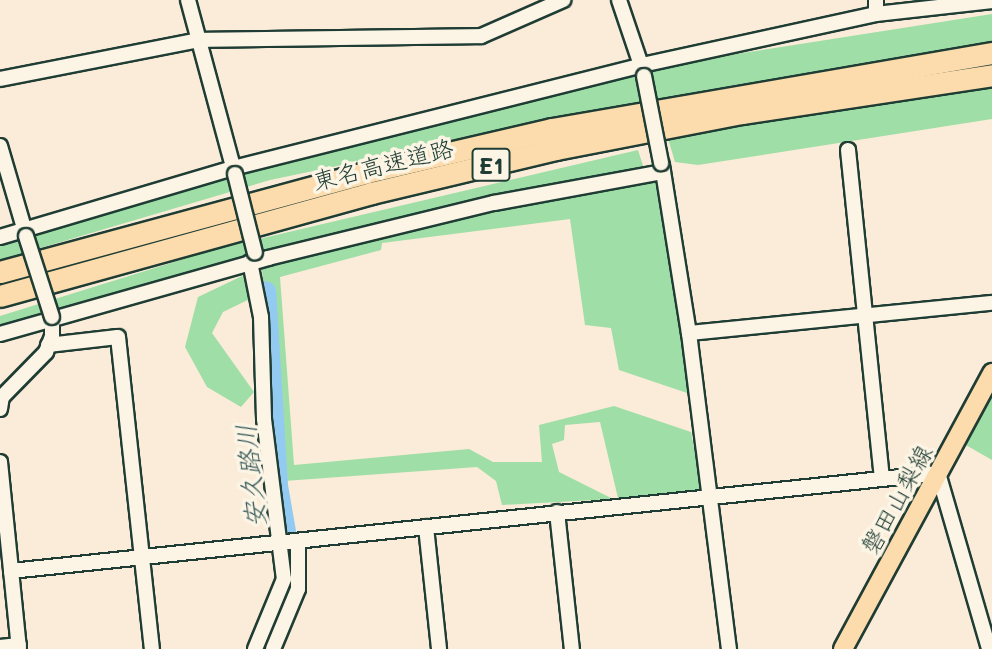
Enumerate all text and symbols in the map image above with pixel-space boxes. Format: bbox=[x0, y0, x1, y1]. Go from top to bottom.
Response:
street label: 東名高速道路 bbox=[310, 133, 456, 195]
road number: E1 bbox=[470, 146, 512, 184]
water label: 安久路川 bbox=[230, 423, 272, 529]
street label: 磐田山梨線 bbox=[854, 440, 938, 558]

